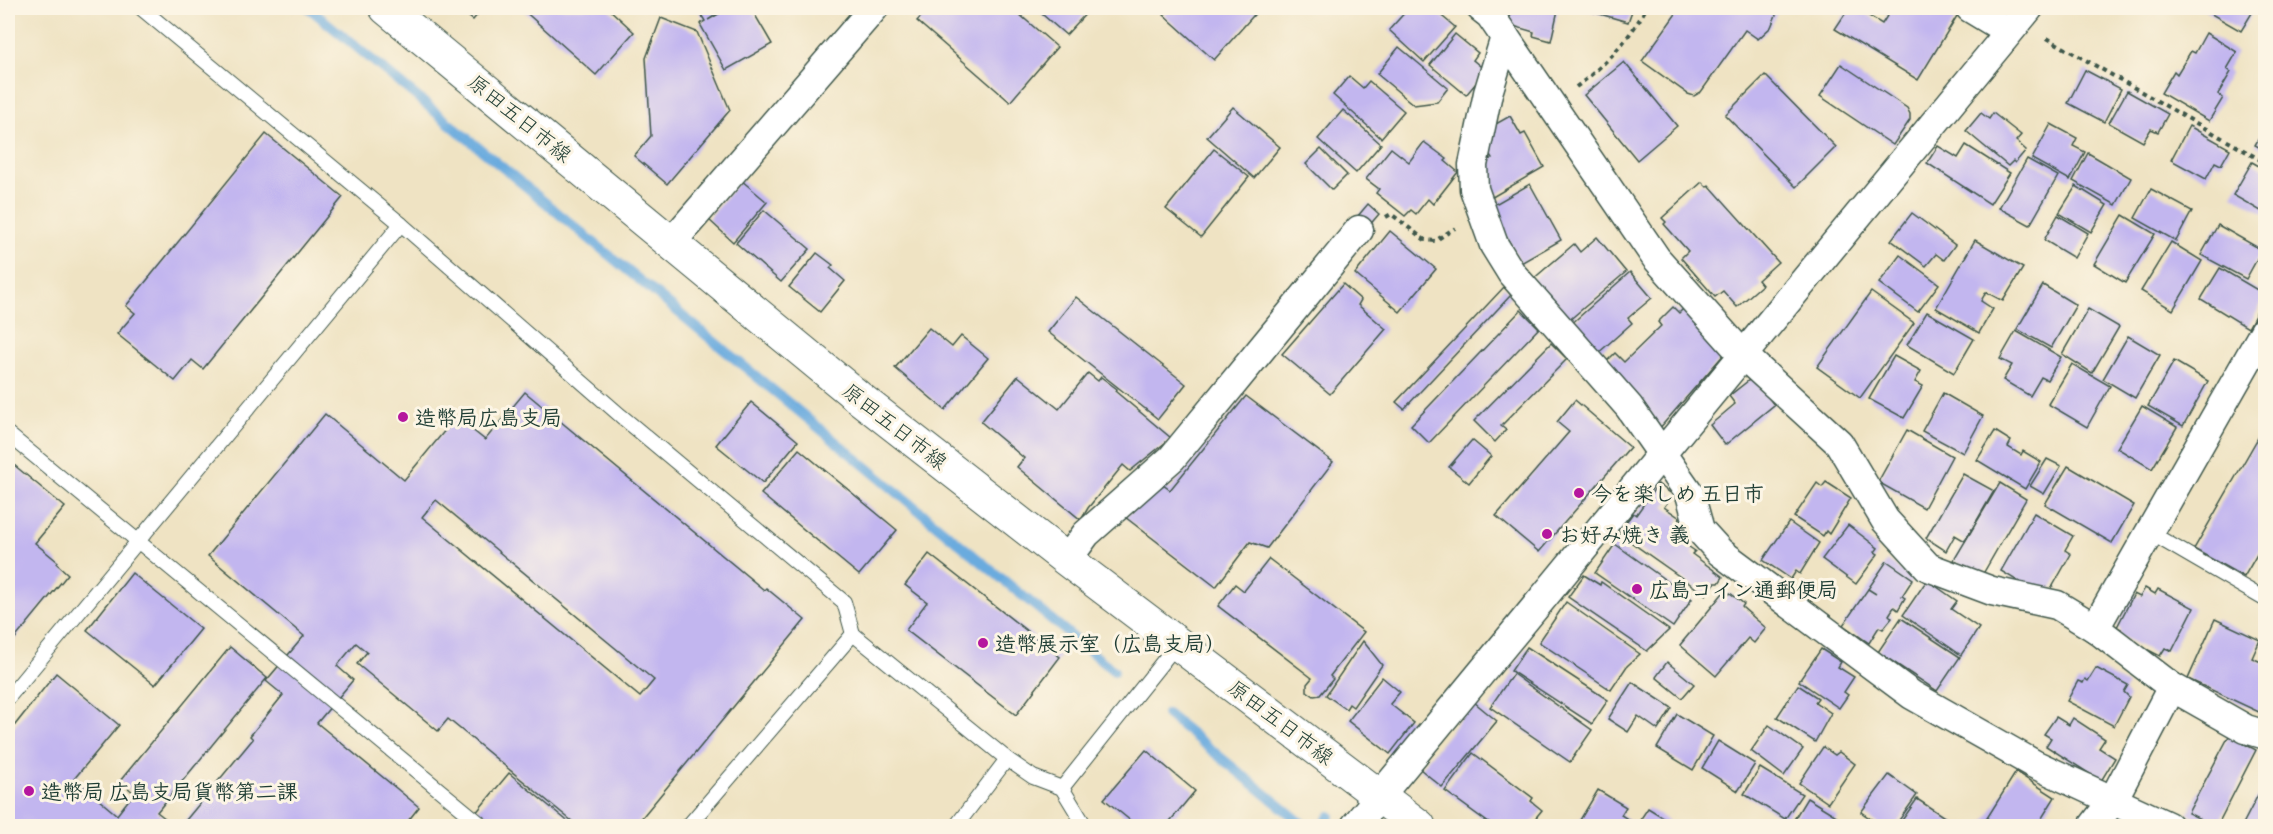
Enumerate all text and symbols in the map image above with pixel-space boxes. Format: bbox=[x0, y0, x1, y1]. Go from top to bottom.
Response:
street label: 原田五日市線 bbox=[463, 69, 577, 167]
street label: 原田五日市線 bbox=[838, 377, 952, 475]
place label: 造幣局広島支局 bbox=[415, 405, 562, 430]
marker: 造幣局広島支局 bbox=[396, 410, 410, 424]
place label: 今を楽しめ 五日市 bbox=[1591, 481, 1764, 506]
marker: 今を楽しめ 五日市 bbox=[1572, 486, 1586, 500]
place label: お好み焼き 義 bbox=[1559, 522, 1690, 547]
marker: お好み焼き 義 bbox=[1540, 527, 1554, 541]
place label: 広島コイン通郵便局 bbox=[1649, 577, 1838, 602]
marker: 広島コイン通郵便局 bbox=[1630, 582, 1644, 596]
place label: 造幣展示室（広島支局） bbox=[995, 631, 1226, 656]
marker: 造幣展示室（広島支局） bbox=[976, 636, 990, 650]
street label: 原田五日市線 bbox=[1223, 674, 1339, 770]
place label: 造幣局 広島支局貨幣第二課 bbox=[41, 779, 298, 804]
marker: 造幣局 広島支局貨幣第二課 bbox=[22, 784, 36, 798]

